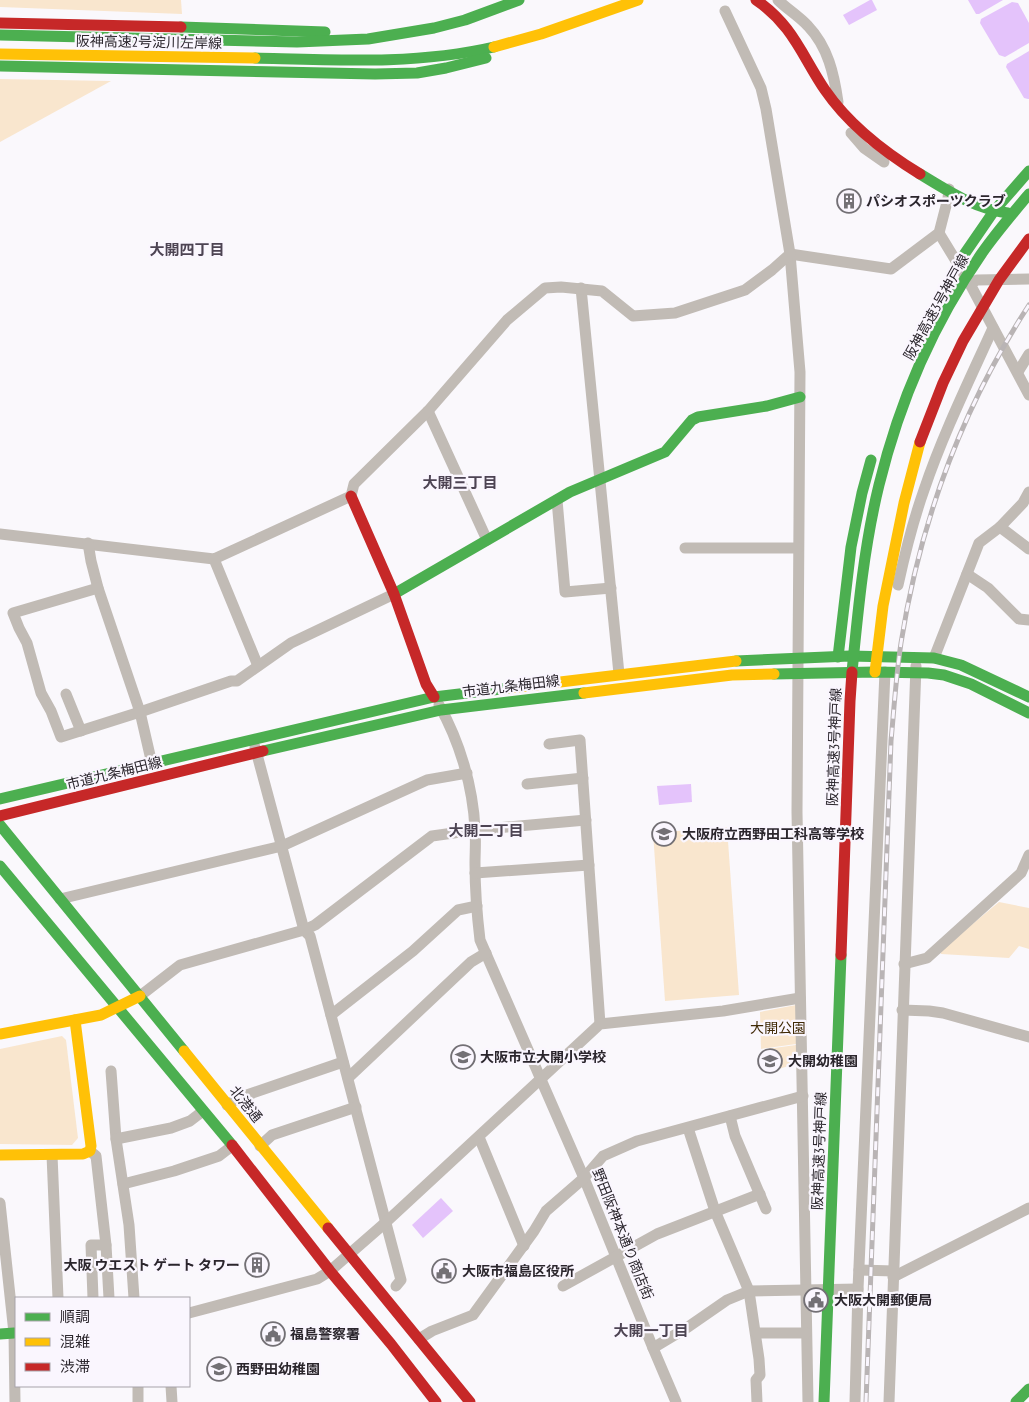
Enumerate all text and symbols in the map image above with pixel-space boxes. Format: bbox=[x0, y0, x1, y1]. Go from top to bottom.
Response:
street label: 阪神高速2号淀川左岸線 bbox=[76, 32, 222, 52]
building icon: パシオスポーツクラブ bbox=[836, 188, 862, 214]
place label: パシオスポーツクラブ bbox=[866, 192, 1006, 210]
district label: 大開四丁目 bbox=[149, 240, 225, 259]
street label: 阪神高速3号神戸線 bbox=[899, 251, 973, 363]
district label: 大開三丁目 bbox=[422, 473, 498, 492]
street label: 市道九条梅田線 bbox=[461, 671, 561, 701]
street label: 阪神高速3号神戸線 bbox=[823, 688, 845, 806]
street label: 市道九条梅田線 bbox=[64, 752, 164, 794]
district label: 大開二丁目 bbox=[448, 821, 524, 840]
school or university icon: 大阪府立西野田工科高等学校 bbox=[651, 821, 677, 847]
place label: 大阪府立西野田工科高等学校 bbox=[682, 825, 864, 843]
park label: 大開公園 bbox=[750, 1019, 806, 1037]
school or university icon: 大阪市立大開小学校 bbox=[450, 1044, 476, 1070]
place label: 大阪市立大開小学校 bbox=[480, 1048, 606, 1066]
school or university icon: 大開幼稚園 bbox=[757, 1048, 783, 1074]
place label: 大開幼稚園 bbox=[788, 1052, 858, 1070]
street label: 北港通 bbox=[226, 1082, 266, 1126]
street label: 阪神高速3号神戸線 bbox=[808, 1092, 830, 1210]
street label: 野田阪神本通り商店街 bbox=[588, 1166, 658, 1302]
building icon: 大阪 ウエスト ゲート タワー bbox=[244, 1252, 270, 1278]
place label: 大阪 ウエスト ゲート タワー bbox=[63, 1256, 240, 1274]
public building icon: 大阪市福島区役所 bbox=[431, 1258, 457, 1284]
place label: 大阪市福島区役所 bbox=[462, 1262, 574, 1280]
public building icon: 大阪大開郵便局 bbox=[803, 1287, 829, 1313]
place label: 大阪大開郵便局 bbox=[834, 1291, 932, 1309]
legend bbox=[15, 1297, 190, 1387]
text: 順調 bbox=[60, 1307, 90, 1326]
public building icon: 福島警察署 bbox=[260, 1321, 286, 1347]
district label: 大開一丁目 bbox=[613, 1321, 689, 1340]
place label: 福島警察署 bbox=[290, 1325, 360, 1343]
text: 混雑 bbox=[60, 1332, 90, 1351]
school or university icon: 西野田幼稚園 bbox=[206, 1356, 232, 1382]
text: 渋滞 bbox=[60, 1357, 90, 1376]
place label: 西野田幼稚園 bbox=[236, 1360, 320, 1378]

